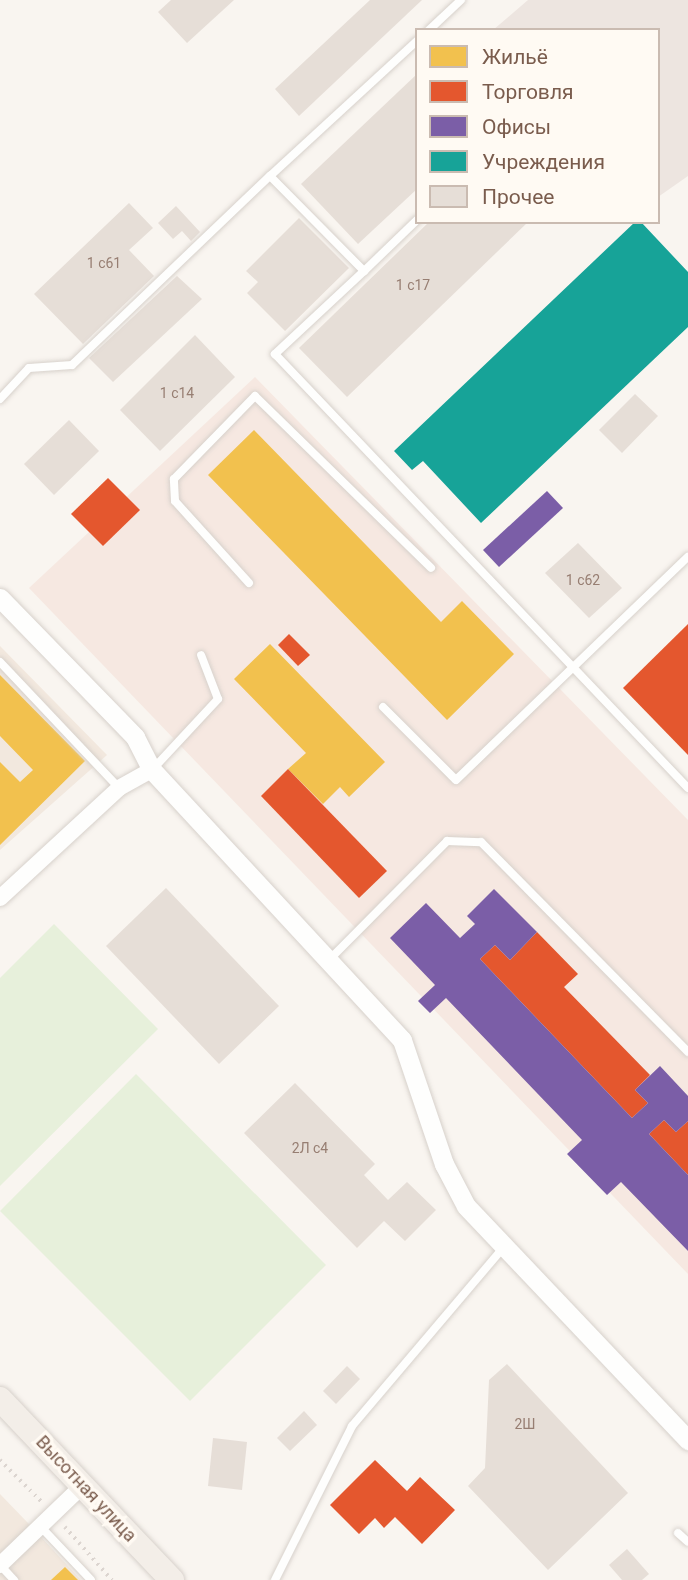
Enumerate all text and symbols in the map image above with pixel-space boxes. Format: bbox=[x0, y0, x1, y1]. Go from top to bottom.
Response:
legend bbox=[415, 28, 660, 224]
text: Жильё bbox=[482, 45, 548, 69]
text: Торговля bbox=[482, 80, 574, 104]
text: Офисы bbox=[482, 115, 551, 139]
text: Учреждения bbox=[482, 150, 605, 174]
text: Прочее bbox=[482, 185, 554, 209]
house number: 1 с61 bbox=[87, 255, 121, 271]
house number: 1 с17 bbox=[396, 277, 430, 293]
house number: 1 с14 bbox=[160, 385, 194, 401]
house number: 1 с62 bbox=[566, 572, 600, 588]
house number: 2Л с4 bbox=[292, 1140, 328, 1156]
house number: 2Ш bbox=[514, 1416, 536, 1432]
street label: Высотная улица bbox=[31, 1431, 141, 1547]

